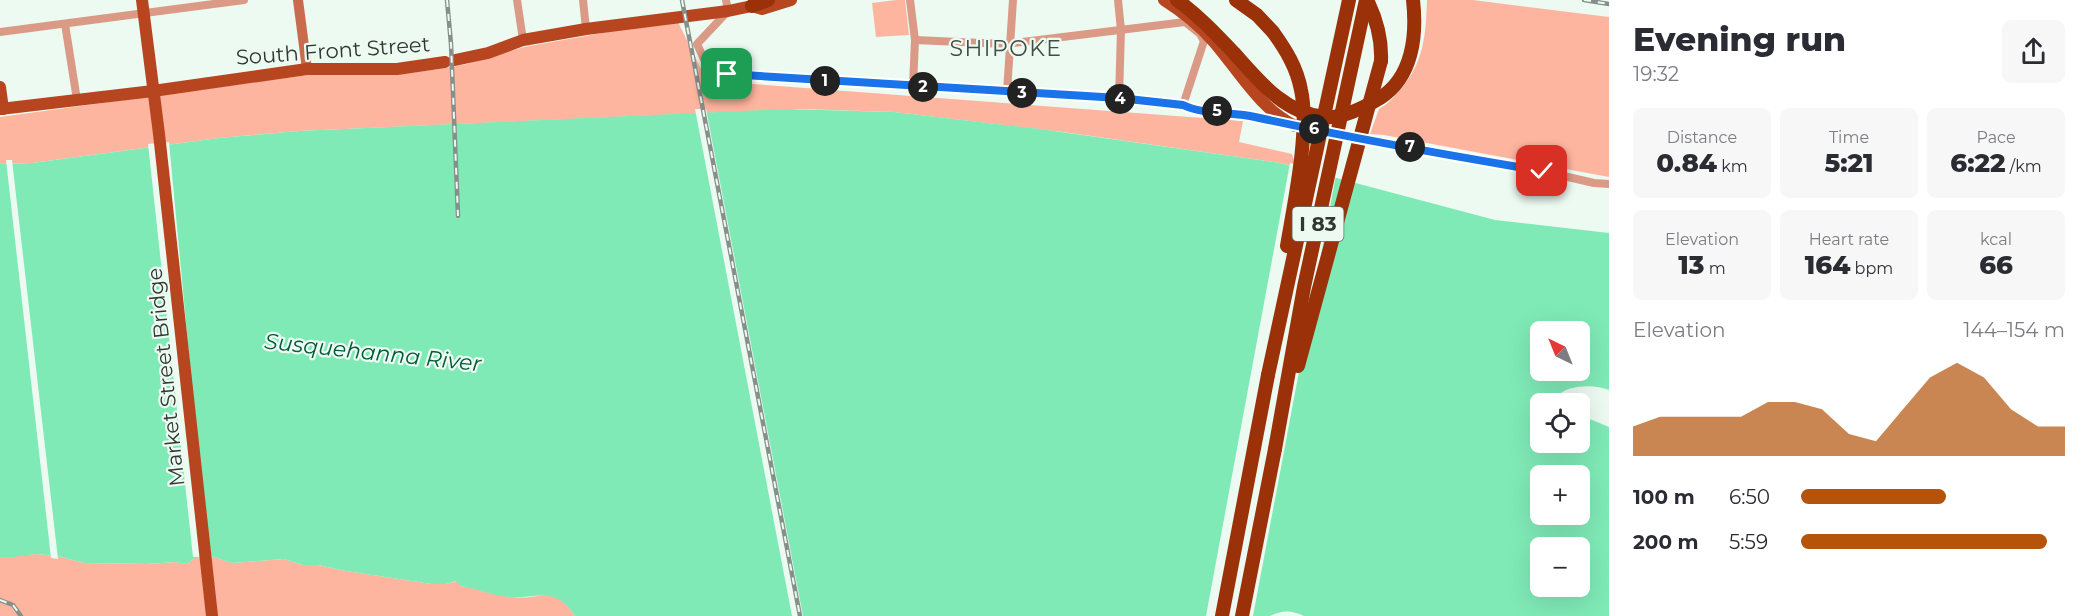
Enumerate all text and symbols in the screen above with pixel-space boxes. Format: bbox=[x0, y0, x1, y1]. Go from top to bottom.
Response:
text: Evening run bbox=[1633, 19, 1846, 59]
button: share bbox=[2002, 20, 2065, 83]
street label: South Front Street bbox=[235, 31, 431, 70]
district label: SHIPOKE bbox=[949, 35, 1063, 62]
pin bbox=[701, 48, 752, 99]
icon: arrive bbox=[710, 57, 743, 90]
text: 19:32 bbox=[1633, 62, 1679, 86]
pin: 1 bbox=[810, 66, 840, 96]
text: 1 bbox=[822, 71, 828, 90]
pin: 2 bbox=[908, 72, 938, 102]
text: 2 bbox=[918, 77, 928, 96]
pin: 3 bbox=[1007, 78, 1037, 108]
text: 3 bbox=[1017, 83, 1027, 102]
pin: 4 bbox=[1105, 84, 1135, 114]
text: 4 bbox=[1114, 89, 1126, 108]
pin: 5 bbox=[1202, 96, 1232, 126]
text: 5 bbox=[1212, 101, 1222, 120]
pin: 6 bbox=[1299, 114, 1329, 144]
text: 6 bbox=[1309, 119, 1319, 138]
text: Distance bbox=[1667, 128, 1737, 147]
text: Time bbox=[1829, 128, 1869, 147]
text: Pace bbox=[1976, 128, 2016, 147]
pin: 7 bbox=[1395, 132, 1425, 162]
text: 7 bbox=[1405, 137, 1415, 156]
pin bbox=[1516, 145, 1567, 196]
text: 0.84 bbox=[1656, 147, 1717, 179]
text: 5:21 bbox=[1824, 147, 1874, 179]
text: 6:22 bbox=[1950, 147, 2006, 179]
icon: check bbox=[1525, 154, 1558, 187]
text: km bbox=[1717, 157, 1748, 176]
text: /km bbox=[2006, 157, 2042, 176]
road number: I 83 bbox=[1292, 207, 1344, 241]
text: Elevation bbox=[1665, 230, 1739, 249]
text: Heart rate bbox=[1809, 230, 1889, 249]
text: kcal bbox=[1980, 230, 2012, 249]
text: 13 bbox=[1678, 249, 1705, 281]
text: 164 bbox=[1805, 249, 1850, 281]
text: 66 bbox=[1979, 249, 2013, 281]
text: m bbox=[1705, 259, 1726, 278]
text: bpm bbox=[1850, 259, 1893, 278]
street label: Market Street Bridge bbox=[142, 267, 189, 488]
text: Elevation bbox=[1633, 318, 1725, 342]
text: 144–154 m bbox=[1963, 318, 2065, 342]
north arrow bbox=[1530, 321, 1590, 381]
map controls bbox=[1530, 321, 1590, 597]
water label: Susquehanna River bbox=[263, 328, 484, 377]
button: locate bbox=[1530, 393, 1590, 453]
button: + bbox=[1530, 465, 1590, 525]
text: 100 m bbox=[1633, 485, 1695, 509]
text: 6:50 bbox=[1729, 485, 1770, 509]
text: 200 m bbox=[1633, 530, 1699, 554]
text: 5:59 bbox=[1729, 530, 1768, 554]
button: − bbox=[1530, 537, 1590, 597]

